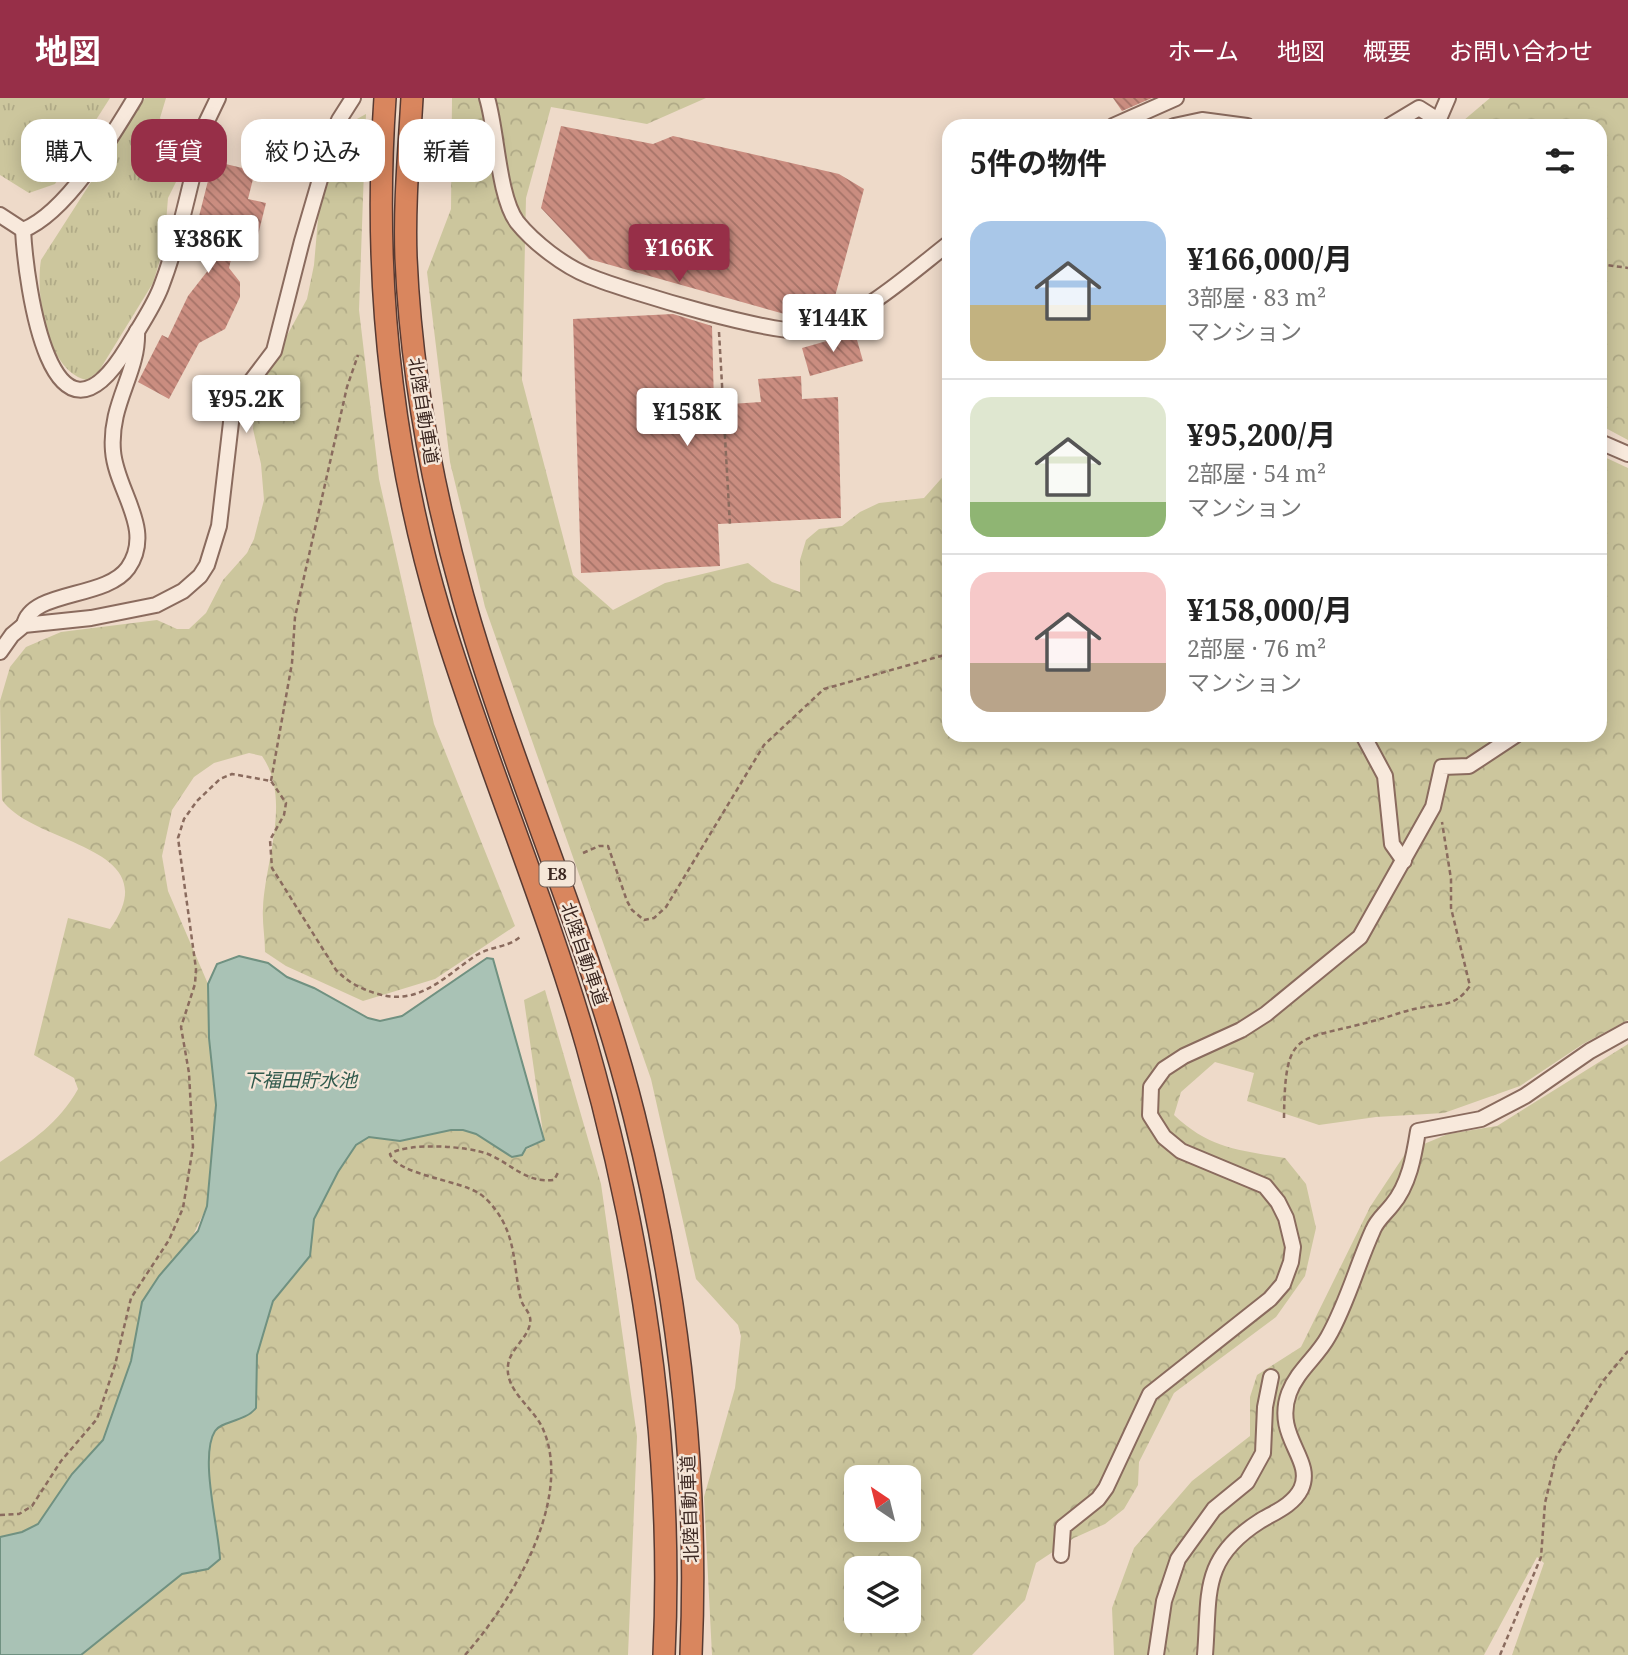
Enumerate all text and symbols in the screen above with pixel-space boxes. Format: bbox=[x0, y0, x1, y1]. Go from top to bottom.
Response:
text: 地図 bbox=[35, 28, 101, 73]
text: ホーム bbox=[1168, 34, 1239, 67]
text: 地図 bbox=[1277, 34, 1325, 67]
text: 概要 bbox=[1363, 34, 1411, 67]
text: お問い合わせ bbox=[1449, 34, 1593, 67]
chip: 購入 bbox=[21, 119, 117, 182]
chip: 賃貸 bbox=[131, 119, 227, 182]
chip: 絞り込み bbox=[241, 119, 385, 182]
chip: 新着 bbox=[399, 119, 495, 182]
text: 5件の物件 bbox=[970, 142, 1107, 183]
icon: filters bbox=[1541, 142, 1579, 180]
pin: ¥386K bbox=[159, 216, 257, 275]
text: ¥386K bbox=[174, 222, 242, 254]
pin: ¥166K bbox=[630, 225, 728, 284]
text: ¥166K bbox=[645, 231, 713, 263]
text: ¥166,000/月 bbox=[1187, 238, 1353, 279]
icon: home bbox=[1026, 249, 1110, 333]
text: 3部屋 · 83 m² bbox=[1187, 281, 1326, 313]
pin: ¥144K bbox=[784, 294, 882, 354]
text: ¥144K bbox=[799, 301, 867, 333]
text: マンション bbox=[1187, 315, 1302, 347]
street label: 北陸自動車道 bbox=[404, 356, 444, 466]
pin: ¥95.2K bbox=[189, 376, 303, 435]
text: ¥95.2K bbox=[208, 382, 284, 414]
pin: ¥158K bbox=[638, 388, 736, 448]
text: ¥158K bbox=[653, 395, 721, 427]
text: ¥95,200/月 bbox=[1187, 414, 1336, 455]
icon: home bbox=[1026, 425, 1110, 509]
text: 2部屋 · 54 m² bbox=[1187, 457, 1326, 489]
text: マンション bbox=[1187, 491, 1302, 523]
text: ¥158,000/月 bbox=[1187, 589, 1353, 630]
icon: home bbox=[1026, 600, 1110, 684]
text: 2部屋 · 76 m² bbox=[1187, 632, 1326, 664]
text: マンション bbox=[1187, 666, 1302, 698]
road number: E8 bbox=[540, 862, 574, 887]
street label: 北陸自動車道 bbox=[556, 899, 614, 1009]
water label: 下福田貯水池 bbox=[243, 1067, 359, 1093]
street label: 北陸自動車道 bbox=[675, 1455, 703, 1563]
north arrow bbox=[844, 1465, 920, 1542]
map controls bbox=[844, 1465, 921, 1633]
button: layers bbox=[844, 1556, 921, 1633]

